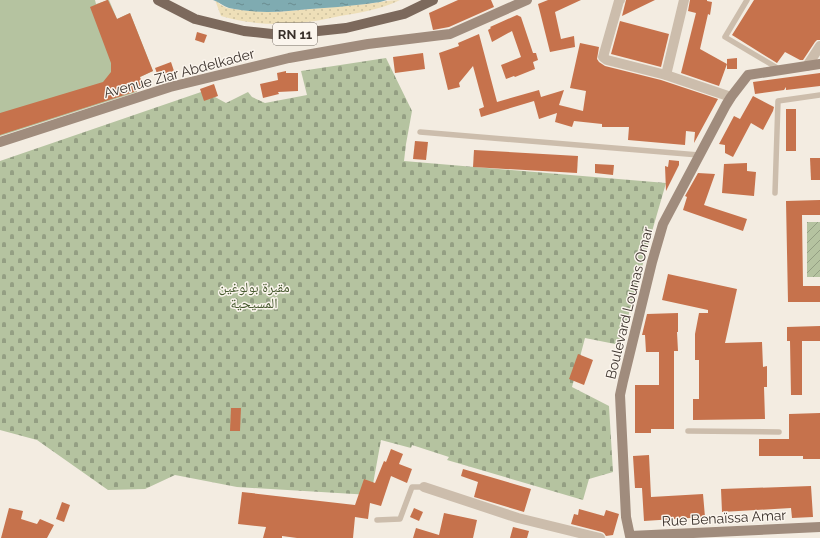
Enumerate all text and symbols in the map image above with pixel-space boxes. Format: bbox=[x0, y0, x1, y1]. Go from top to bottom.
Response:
road number: RN 11 bbox=[273, 23, 317, 45]
street label: Avenue Ziar Abdelkader bbox=[102, 45, 256, 101]
street label: Boulevard Lounas Omar bbox=[602, 225, 656, 381]
park label: مقبرة بولوغين المسيحية bbox=[218, 279, 290, 311]
street label: Rue Benaïssa Amar bbox=[661, 507, 787, 529]

